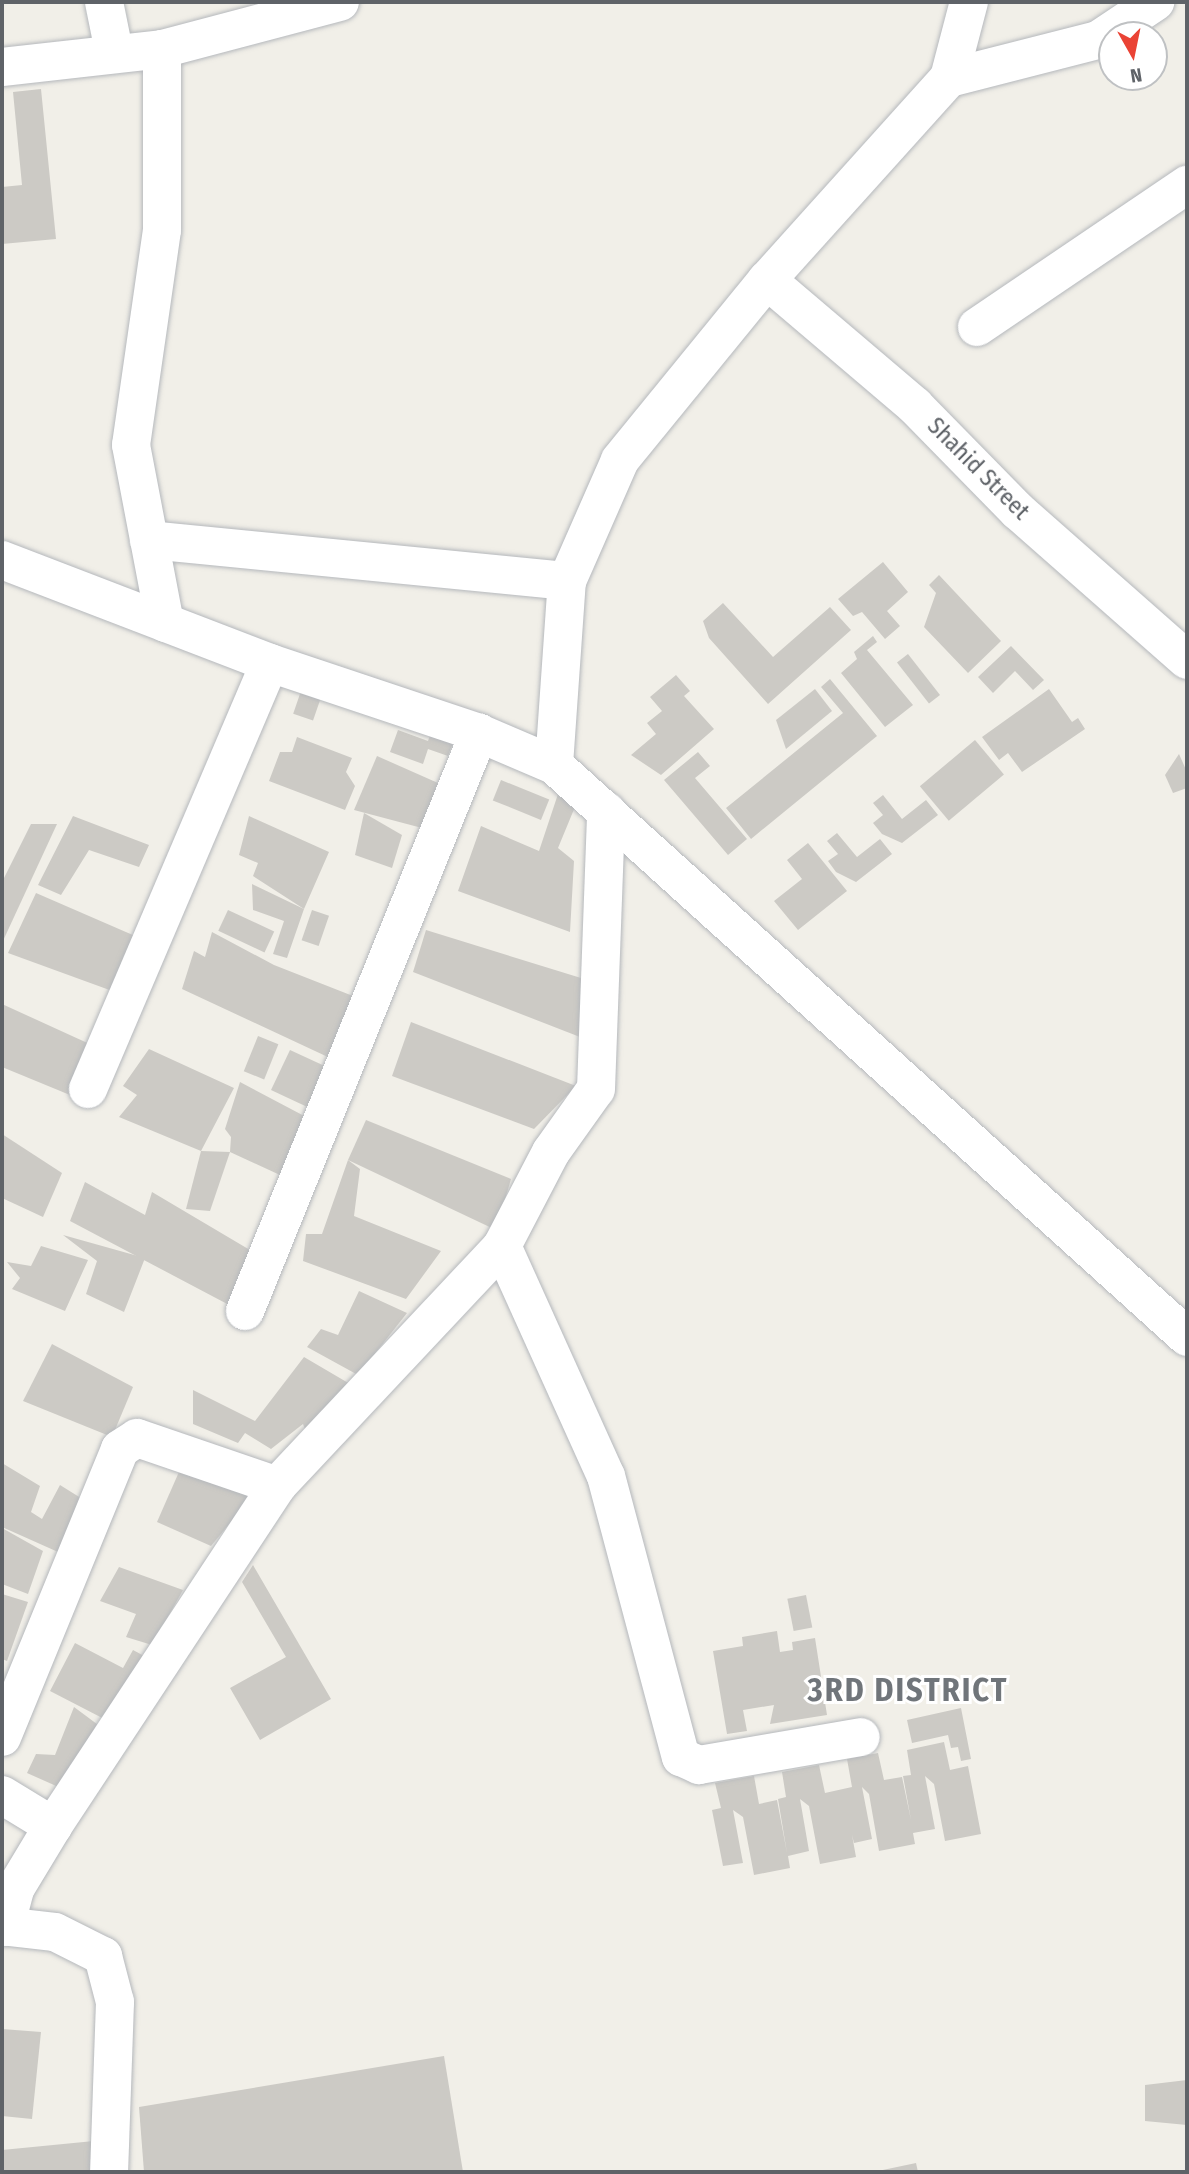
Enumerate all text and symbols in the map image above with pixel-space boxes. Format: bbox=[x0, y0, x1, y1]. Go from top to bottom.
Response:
north arrow bbox=[1098, 21, 1168, 91]
text: N bbox=[1129, 63, 1143, 88]
street label: Shahid Street bbox=[921, 412, 1035, 526]
district label: 3RD DISTRICT bbox=[809, 1671, 1007, 1709]

